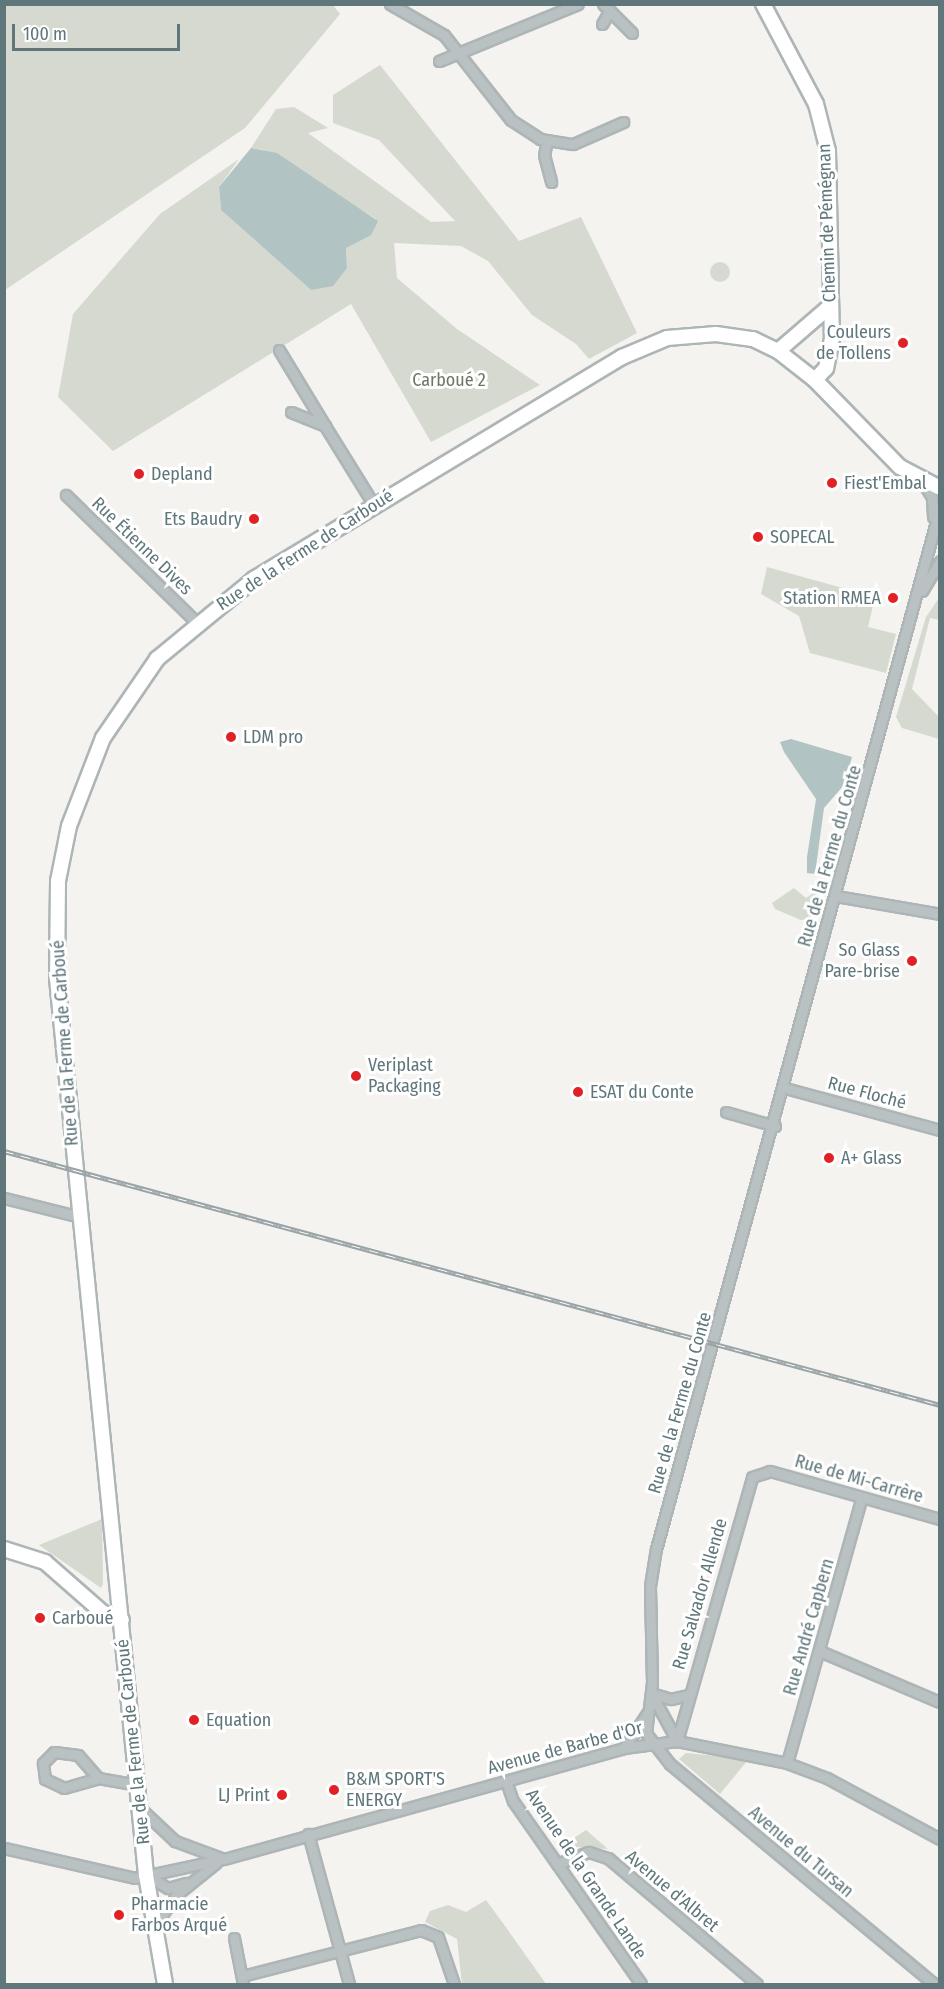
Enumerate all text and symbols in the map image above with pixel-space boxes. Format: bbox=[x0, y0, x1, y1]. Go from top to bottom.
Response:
scale bar bbox=[15, 12, 183, 50]
text: 100 m bbox=[23, 23, 67, 45]
street label: Chemin de Pémégnan bbox=[813, 143, 841, 303]
place label: Couleurs de Tollens bbox=[816, 322, 891, 364]
marker: Couleurs de Tollens bbox=[896, 336, 910, 350]
park label: Carboué 2 bbox=[412, 369, 486, 391]
place label: Depland bbox=[151, 463, 213, 485]
marker: Depland bbox=[132, 467, 146, 481]
place label: Fiest'Embal bbox=[844, 472, 927, 494]
marker: Fiest'Embal bbox=[825, 476, 839, 490]
street label: Rue de la Ferme de Carboué bbox=[213, 485, 397, 615]
street label: Rue Étienne Dives bbox=[87, 493, 197, 599]
place label: Ets Baudry bbox=[164, 508, 242, 530]
marker: Ets Baudry bbox=[247, 512, 261, 526]
place label: SOPECAL bbox=[770, 526, 834, 548]
marker: SOPECAL bbox=[751, 530, 765, 544]
place label: Station RMEA bbox=[783, 587, 881, 609]
marker: Station RMEA bbox=[886, 591, 900, 605]
place label: LDM pro bbox=[243, 726, 303, 748]
marker: LDM pro bbox=[224, 730, 238, 744]
street label: Rue de la Ferme du Conte bbox=[794, 763, 866, 949]
street label: Rue de la Ferme de Carboué bbox=[47, 939, 83, 1147]
place label: So Glass Pare-brise bbox=[824, 940, 900, 982]
marker: So Glass Pare-brise bbox=[905, 954, 919, 968]
place label: Veriplast Packaging bbox=[368, 1055, 441, 1098]
marker: Veriplast Packaging bbox=[349, 1069, 363, 1083]
street label: Rue Floché bbox=[825, 1072, 909, 1114]
place label: ESAT du Conte bbox=[590, 1081, 694, 1103]
marker: ESAT du Conte bbox=[571, 1085, 585, 1099]
place label: A+ Glass bbox=[841, 1147, 902, 1169]
marker: A+ Glass bbox=[822, 1151, 836, 1165]
street label: Rue de la Ferme du Conte bbox=[644, 1310, 716, 1496]
street label: Rue de Mi-Carrère bbox=[792, 1450, 926, 1508]
street label: Rue Salvador Allende bbox=[668, 1516, 732, 1672]
street label: Rue André Capbern bbox=[779, 1556, 839, 1698]
place label: Carboué bbox=[52, 1607, 113, 1629]
marker: Carboué bbox=[33, 1611, 47, 1625]
street label: Rue de la Ferme de Carboué bbox=[111, 1638, 155, 1846]
place label: Equation bbox=[206, 1709, 271, 1731]
marker: Equation bbox=[187, 1713, 201, 1727]
street label: Avenue de Barbe d'Or bbox=[485, 1717, 645, 1779]
place label: B&M SPORT'S ENERGY bbox=[346, 1769, 445, 1812]
marker: B&M SPORT'S ENERGY bbox=[327, 1783, 341, 1797]
place label: LJ Print bbox=[218, 1784, 270, 1806]
street label: Avenue de la Grande Lande bbox=[521, 1785, 651, 1963]
marker: LJ Print bbox=[275, 1788, 289, 1802]
street label: Avenue du Tursan bbox=[744, 1802, 858, 1902]
street label: Avenue d'Albret bbox=[621, 1846, 723, 1936]
place label: Pharmacie Farbos Arqué bbox=[131, 1894, 227, 1936]
marker: Pharmacie Farbos Arqué bbox=[112, 1908, 126, 1922]

